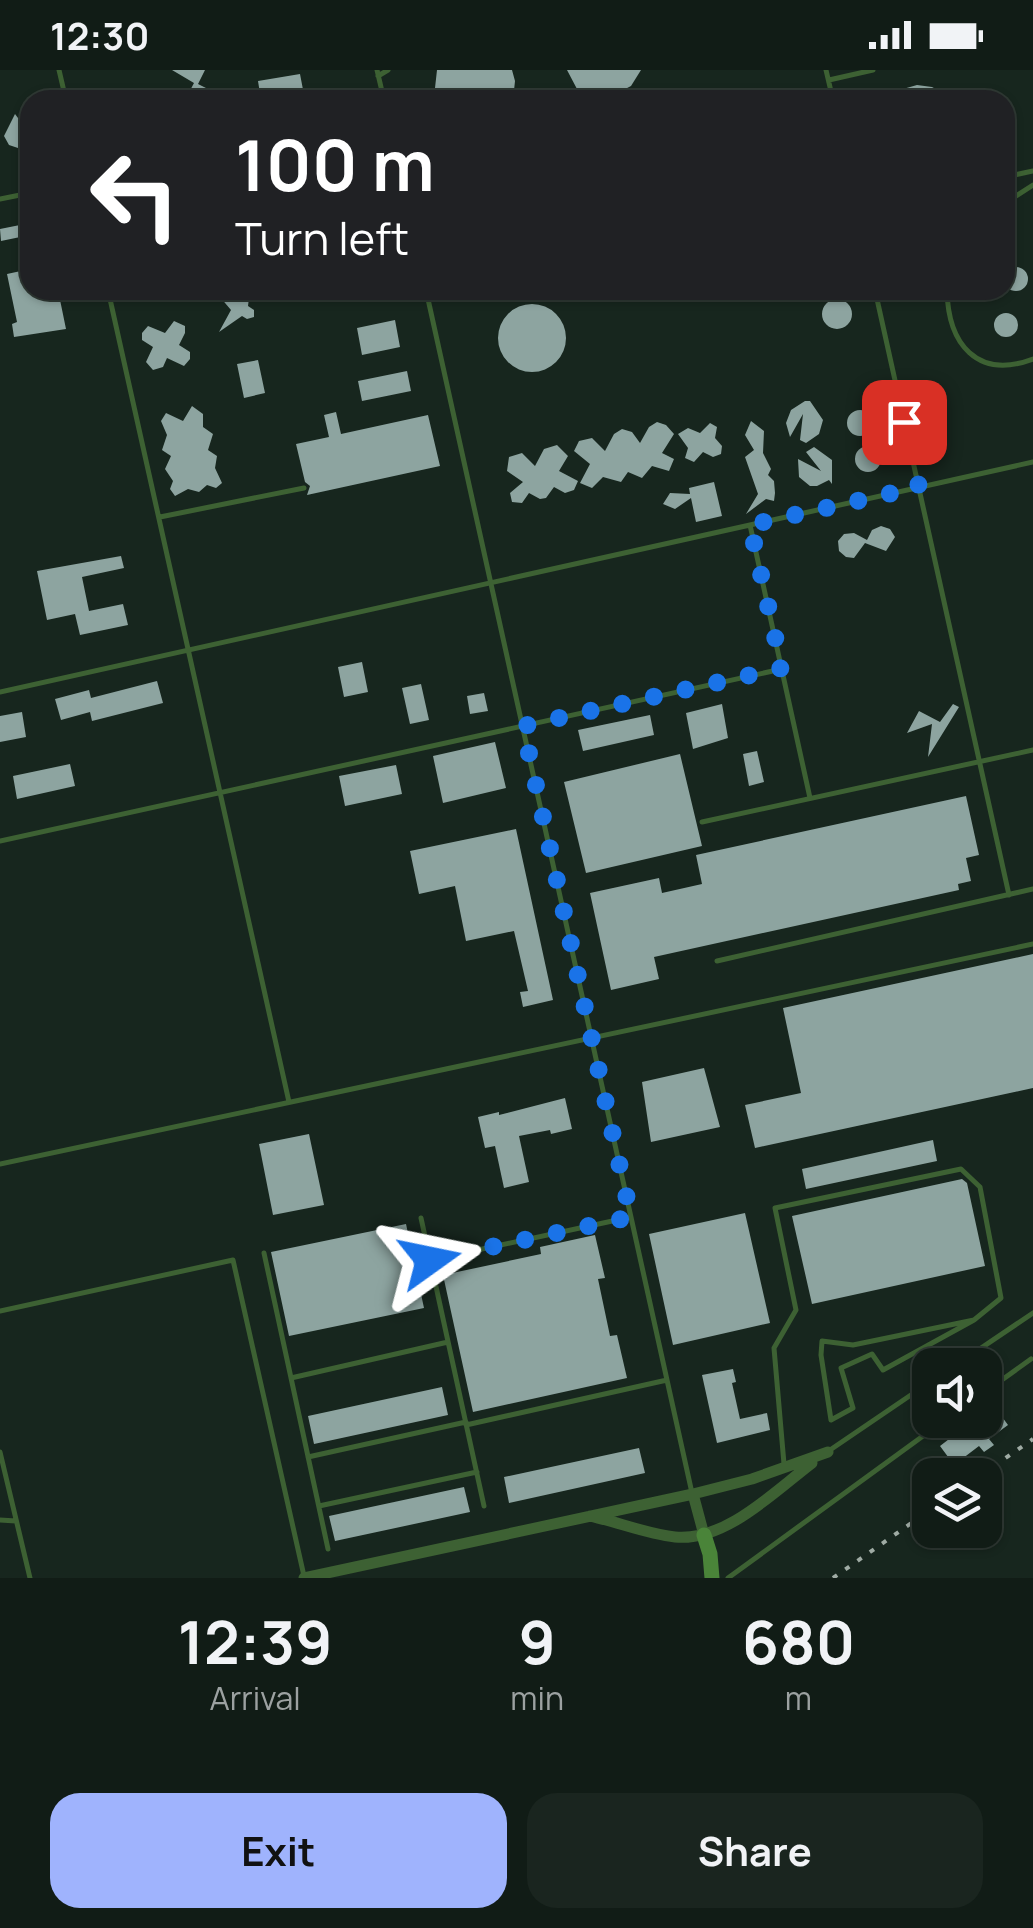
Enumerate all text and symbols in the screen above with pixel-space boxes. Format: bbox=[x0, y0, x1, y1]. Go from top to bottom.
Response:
text: 12:30 bbox=[50, 9, 149, 61]
text: 100 m bbox=[235, 116, 435, 212]
icon: left bbox=[70, 130, 200, 260]
text: Turn left bbox=[235, 207, 409, 269]
pin bbox=[862, 380, 947, 465]
icon: arrive bbox=[877, 395, 932, 450]
position arrow bbox=[378, 1208, 482, 1312]
map controls bbox=[912, 1348, 1002, 1548]
button: sound bbox=[912, 1348, 1002, 1438]
button: layers bbox=[912, 1458, 1002, 1548]
text: 12:39 bbox=[178, 1600, 333, 1682]
text: 9 bbox=[518, 1600, 556, 1682]
text: 680 bbox=[742, 1600, 855, 1682]
text: Arrival bbox=[209, 1676, 301, 1720]
text: min bbox=[510, 1676, 564, 1720]
text: m bbox=[785, 1676, 812, 1720]
button: Exit bbox=[50, 1793, 507, 1908]
button: Share bbox=[527, 1793, 983, 1908]

